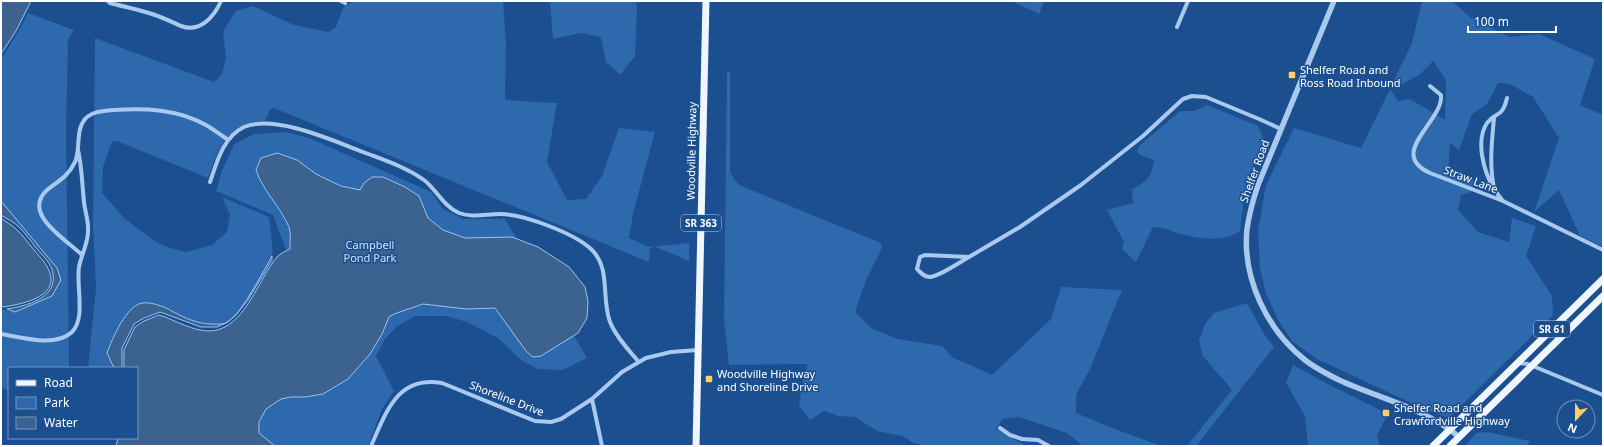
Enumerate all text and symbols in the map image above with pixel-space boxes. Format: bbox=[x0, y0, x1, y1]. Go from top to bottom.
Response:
scale bar bbox=[1468, 8, 1556, 34]
text: 100 m bbox=[1474, 13, 1509, 30]
place label: Shelfer Road and Ross Road Inbound bbox=[1300, 62, 1401, 90]
marker: Shelfer Road and Ross Road Inbound bbox=[1287, 70, 1297, 80]
street label: Woodville Highway bbox=[683, 101, 699, 200]
street label: Shelfer Road bbox=[1236, 138, 1272, 204]
street label: Straw Lane bbox=[1442, 162, 1500, 196]
road number: SR 363 bbox=[681, 215, 721, 231]
park label: Campbell Pond Park bbox=[344, 237, 397, 265]
road number: SR 61 bbox=[1534, 321, 1570, 337]
place label: Woodville Highway and Shoreline Drive bbox=[717, 366, 818, 394]
legend bbox=[8, 367, 138, 439]
text: Road bbox=[44, 374, 73, 391]
marker: Woodville Highway and Shoreline Drive bbox=[704, 374, 714, 384]
street label: Shoreline Drive bbox=[468, 377, 546, 419]
text: Park bbox=[44, 394, 70, 411]
north arrow bbox=[1556, 399, 1596, 439]
place label: Shelfer Road and Crawfordville Highway bbox=[1394, 400, 1510, 428]
marker: Shelfer Road and Crawfordville Highway bbox=[1381, 408, 1391, 418]
text: Water bbox=[44, 414, 78, 431]
text: N bbox=[1565, 420, 1579, 437]

